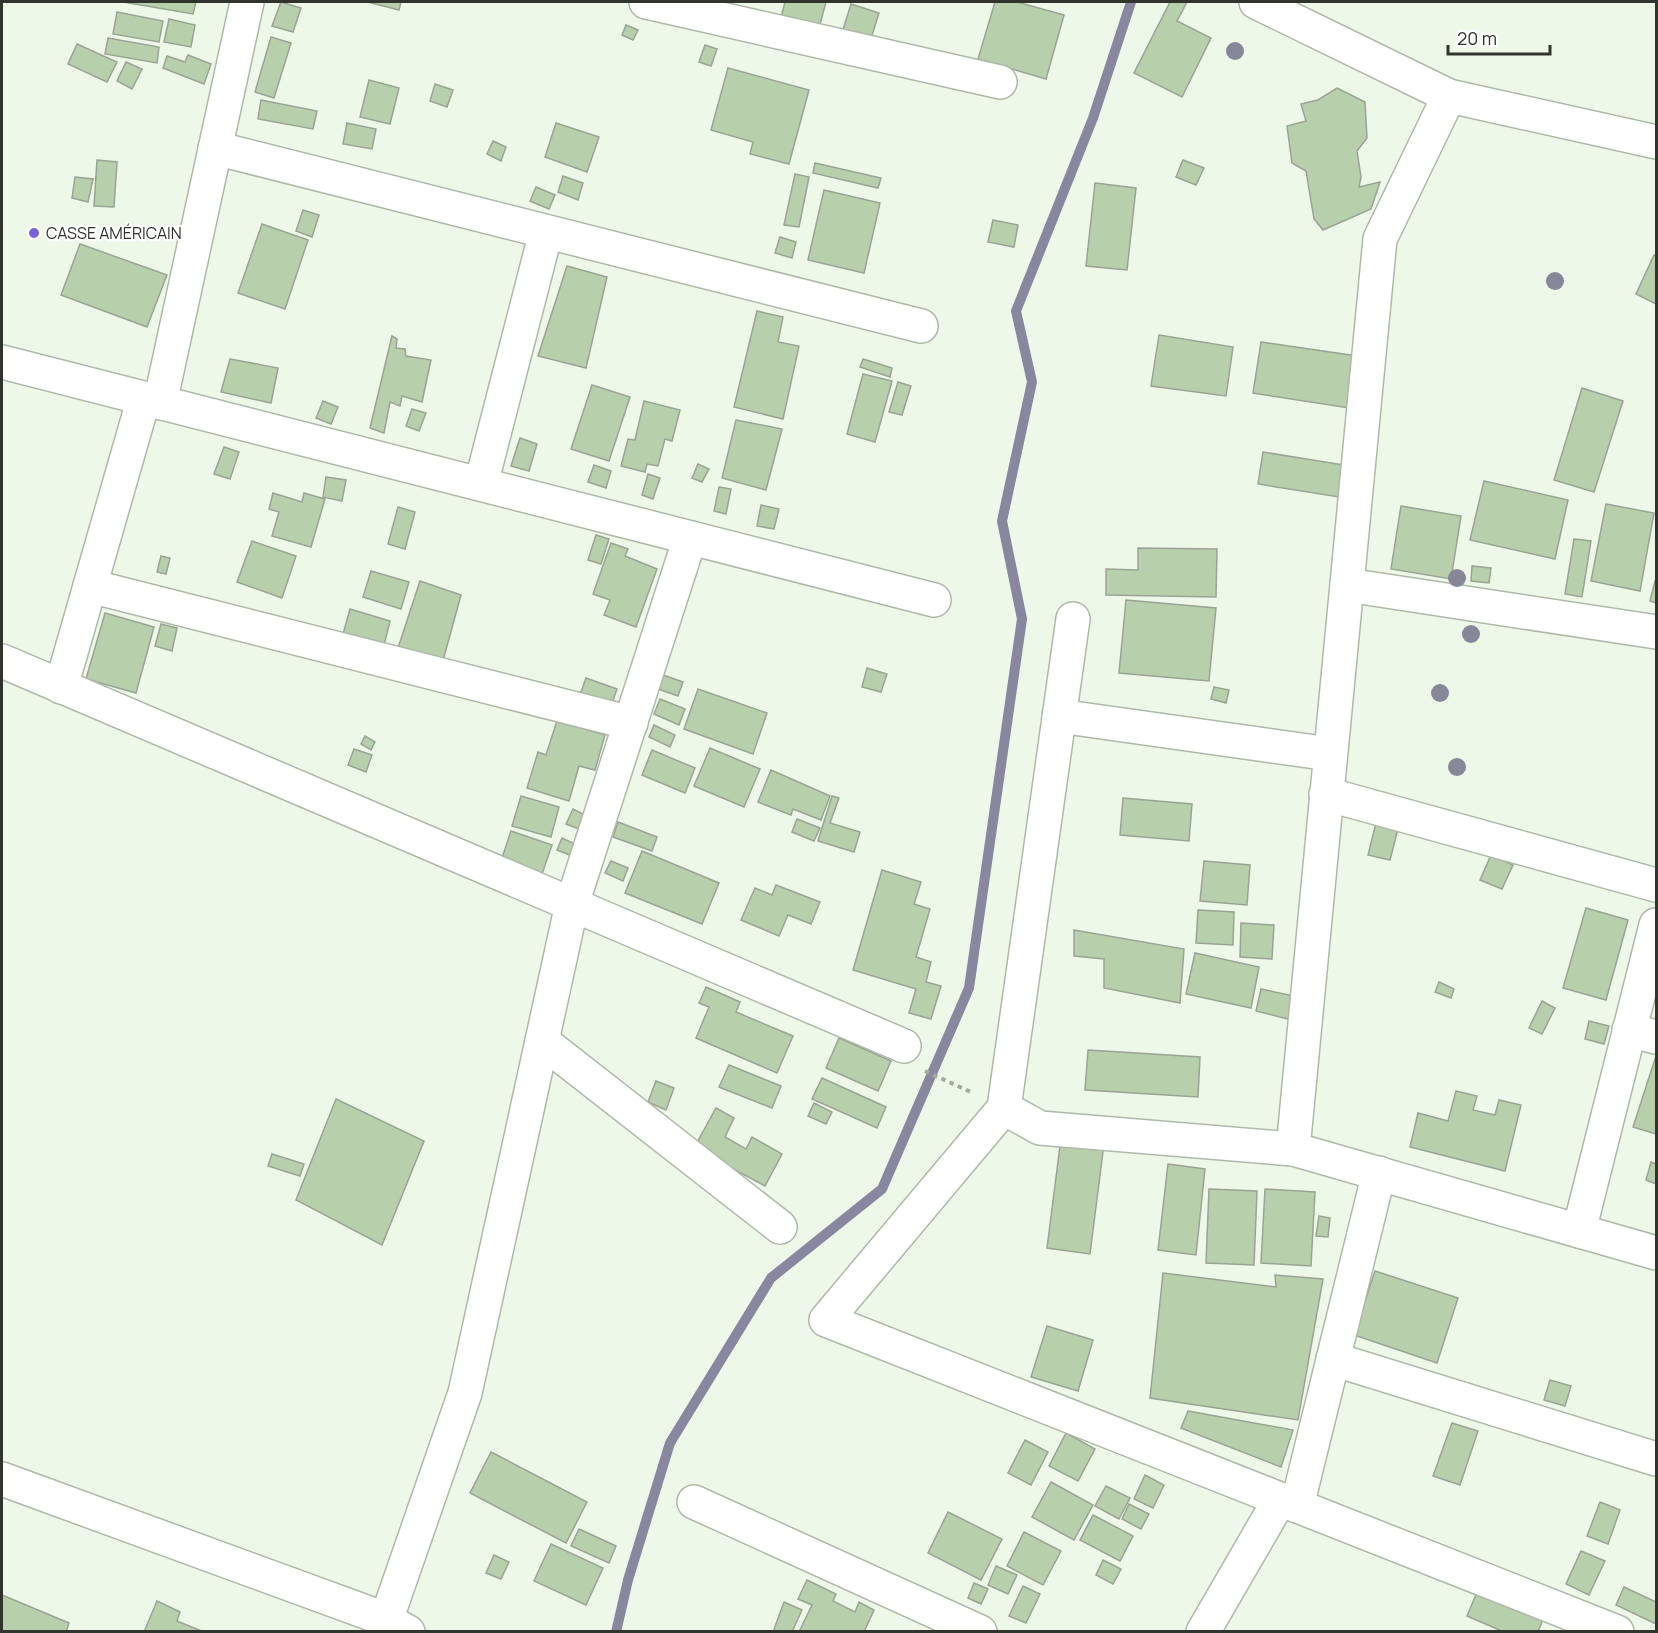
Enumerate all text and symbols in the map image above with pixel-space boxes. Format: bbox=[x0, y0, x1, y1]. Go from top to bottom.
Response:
scale bar bbox=[1448, 18, 1550, 56]
text: 20 m bbox=[1457, 26, 1497, 50]
place label: CASSE AMÉRICAIN bbox=[46, 222, 182, 244]
marker: CASSE AMÉRICAIN bbox=[27, 226, 41, 240]

